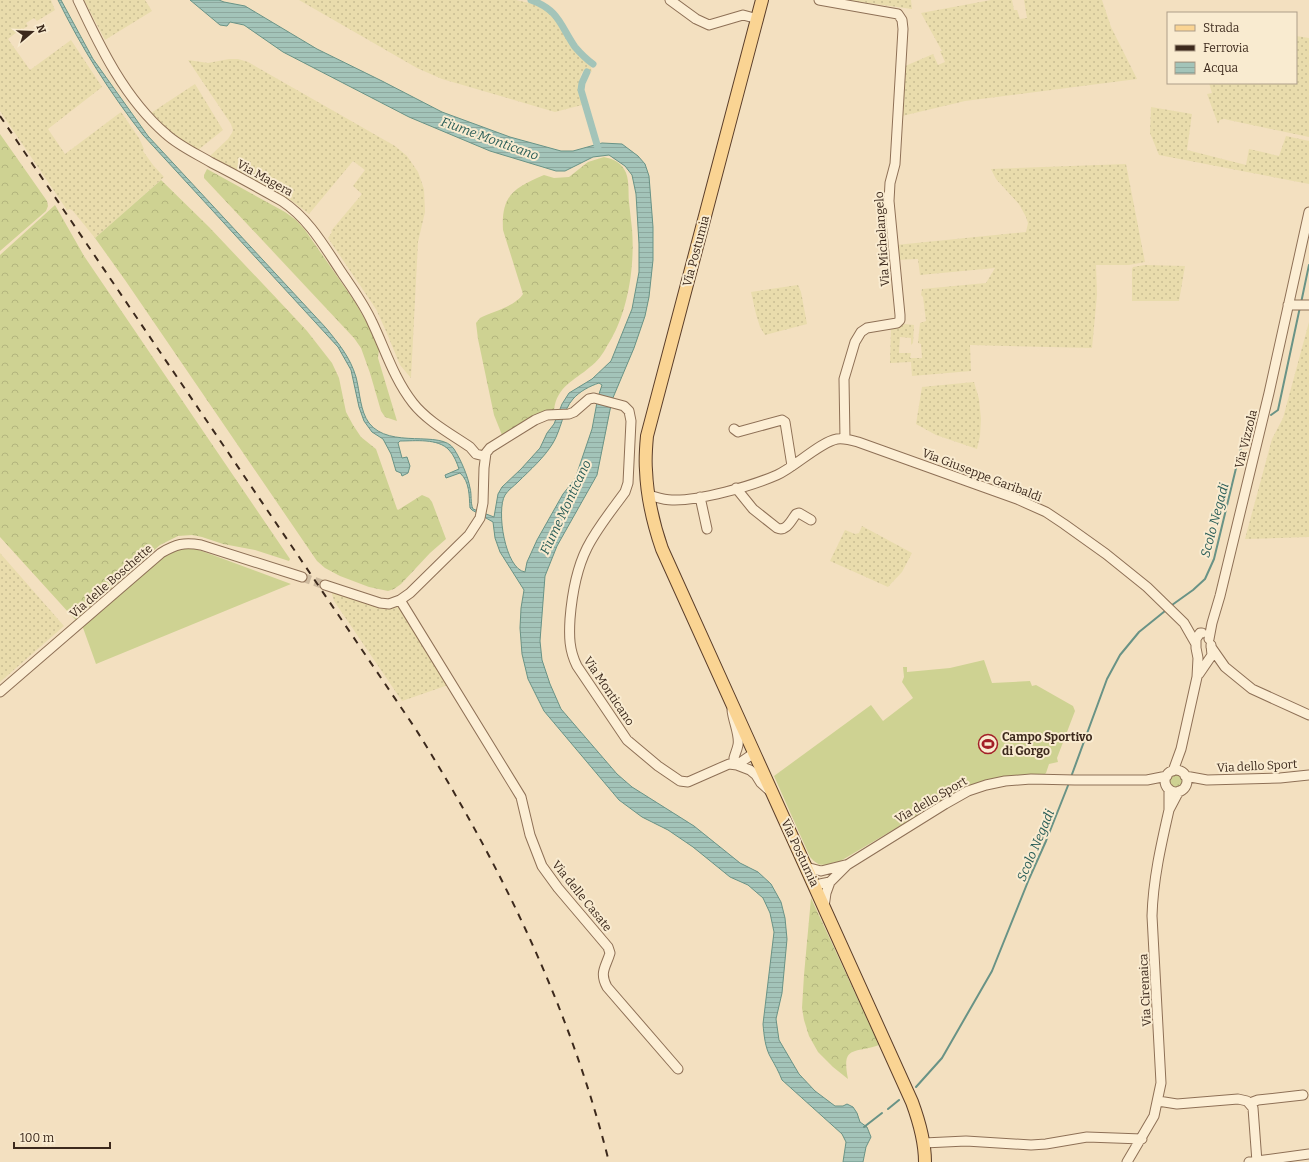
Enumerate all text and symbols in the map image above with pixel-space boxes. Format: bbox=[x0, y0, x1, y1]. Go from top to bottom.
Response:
north arrow bbox=[12, 12, 52, 52]
legend bbox=[1167, 12, 1297, 84]
text: Strada bbox=[1203, 21, 1240, 35]
text: N bbox=[33, 23, 49, 36]
text: Ferrovia bbox=[1203, 41, 1249, 55]
text: Acqua bbox=[1203, 61, 1239, 75]
water label: Fiume Monticano bbox=[439, 114, 541, 163]
street label: Via Magera bbox=[235, 157, 296, 199]
street label: Via Michelangelo bbox=[872, 191, 892, 287]
street label: Via Postumia bbox=[680, 214, 712, 288]
street label: Via Vizzola bbox=[1232, 408, 1260, 470]
street label: Via Giuseppe Garibaldi bbox=[920, 446, 1044, 504]
water label: Fiume Monticano bbox=[537, 458, 594, 557]
water label: Scolo Negadi bbox=[1197, 481, 1232, 559]
street label: Via delle Boschette bbox=[67, 541, 155, 621]
street label: Via Monticano bbox=[581, 654, 637, 728]
place label: Campo Sportivo di Gorgo bbox=[1002, 730, 1092, 758]
sports icon: Campo Sportivo di Gorgo bbox=[977, 733, 999, 755]
street label: Via dello Sport bbox=[1216, 757, 1298, 775]
street label: Via dello Sport bbox=[893, 773, 970, 826]
water label: Scolo Negadi bbox=[1014, 807, 1057, 883]
street label: Via Postumia bbox=[778, 817, 822, 889]
street label: Via delle Casate bbox=[549, 858, 615, 934]
street label: Via Cirenaica bbox=[1136, 953, 1154, 1027]
scale bar bbox=[14, 1124, 110, 1150]
text: 100 m bbox=[20, 1131, 55, 1145]

